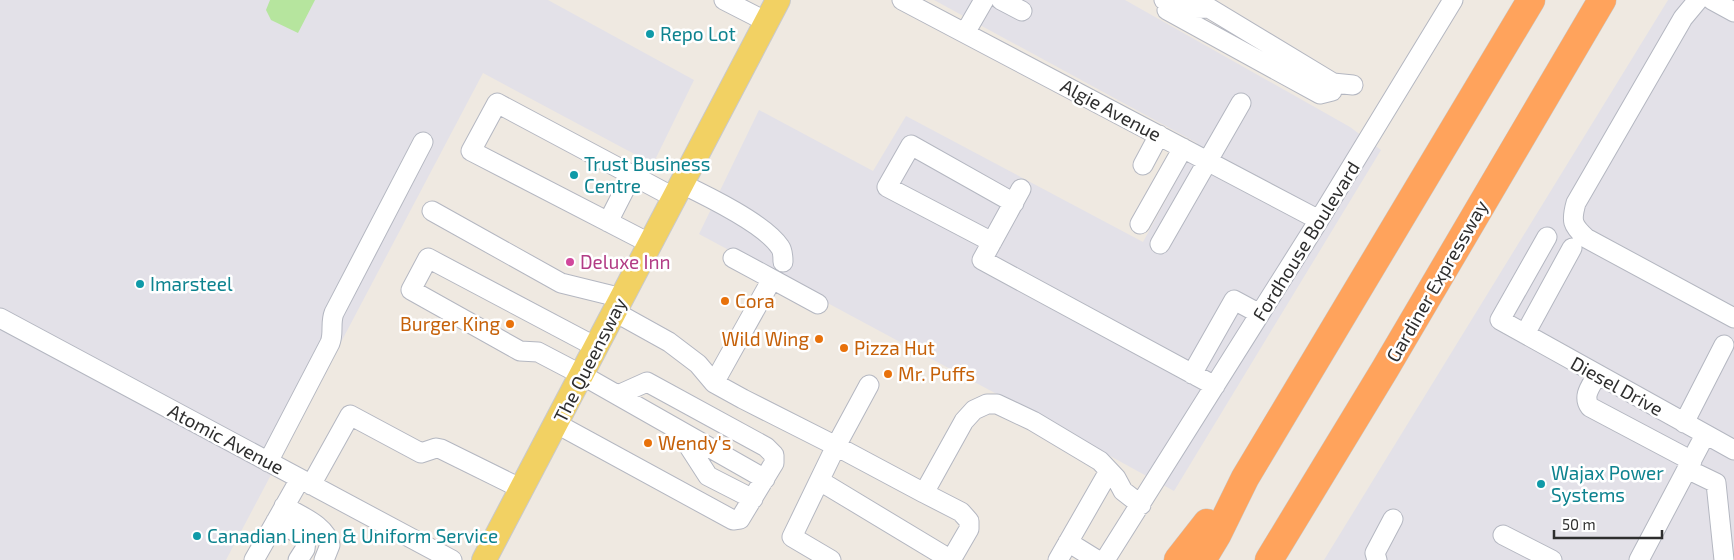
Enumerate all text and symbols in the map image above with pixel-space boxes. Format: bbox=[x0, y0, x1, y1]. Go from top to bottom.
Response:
place label: Repo Lot bbox=[660, 22, 736, 45]
marker: Repo Lot bbox=[644, 28, 656, 40]
street label: Algie Avenue bbox=[1057, 73, 1165, 146]
place label: Trust Business Centre bbox=[584, 152, 710, 197]
street label: Fordhouse Boulevard bbox=[1247, 157, 1364, 325]
marker: Trust Business Centre bbox=[568, 169, 580, 181]
street label: Gardiner Expressway bbox=[1381, 196, 1492, 366]
place label: Deluxe Inn bbox=[580, 250, 671, 273]
marker: Deluxe Inn bbox=[564, 256, 576, 268]
place label: Imarsteel bbox=[150, 272, 233, 295]
marker: Imarsteel bbox=[134, 278, 146, 290]
place label: Cora bbox=[735, 289, 775, 312]
street label: The Queensway bbox=[548, 293, 631, 426]
marker: Cora bbox=[719, 295, 731, 307]
place label: Burger King bbox=[400, 312, 500, 335]
marker: Burger King bbox=[504, 318, 516, 330]
place label: Wild Wing bbox=[721, 327, 809, 350]
marker: Wild Wing bbox=[813, 333, 825, 345]
place label: Pizza Hut bbox=[854, 336, 935, 359]
marker: Pizza Hut bbox=[838, 342, 850, 354]
street label: Diesel Drive bbox=[1567, 351, 1667, 420]
place label: Mr. Puffs bbox=[898, 362, 975, 385]
marker: Mr. Puffs bbox=[882, 368, 894, 380]
street label: Atomic Avenue bbox=[164, 398, 288, 479]
place label: Wendy's bbox=[658, 431, 731, 454]
marker: Wendy's bbox=[642, 437, 654, 449]
place label: Wajax Power Systems bbox=[1551, 461, 1664, 506]
marker: Wajax Power Systems bbox=[1535, 478, 1547, 490]
scale bar bbox=[1554, 508, 1662, 540]
text: 50 m bbox=[1562, 515, 1596, 533]
place label: Canadian Linen & Uniform Service bbox=[207, 524, 498, 547]
marker: Canadian Linen & Uniform Service bbox=[191, 530, 203, 542]

